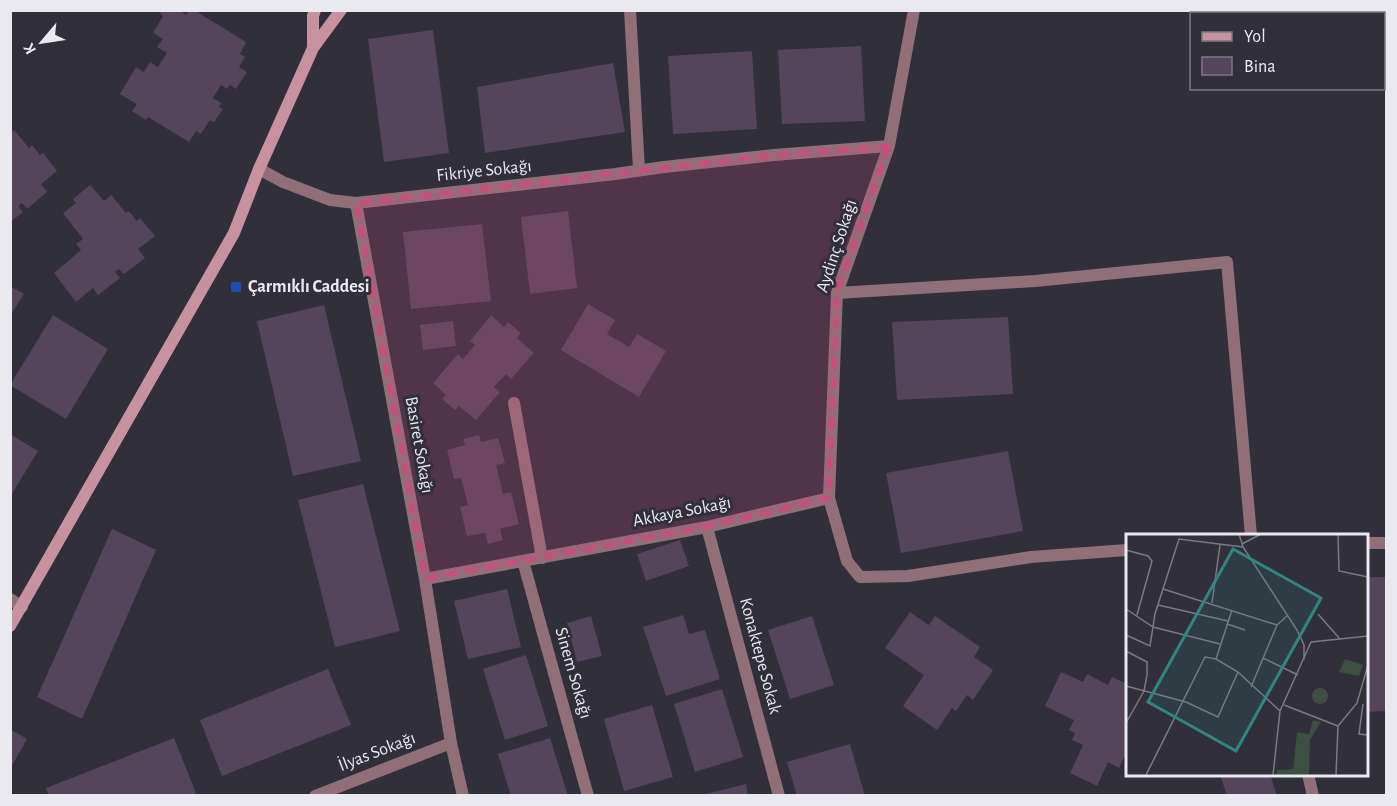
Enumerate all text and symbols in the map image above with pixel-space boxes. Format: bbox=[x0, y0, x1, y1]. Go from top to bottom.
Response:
north arrow bbox=[12, 12, 72, 72]
legend bbox=[1190, 12, 1385, 90]
text: Yol bbox=[1244, 28, 1266, 46]
text: K bbox=[20, 40, 39, 57]
text: Bina bbox=[1244, 58, 1276, 76]
street label: Fikriye Sokağı bbox=[436, 157, 532, 185]
street label: Aydinç Sokağı bbox=[814, 197, 860, 295]
place label: Çarmıklı Caddesi bbox=[248, 278, 369, 296]
marker: Çarmıklı Caddesi bbox=[229, 280, 243, 294]
street label: Basiret Sokağı bbox=[402, 395, 436, 495]
street label: Akkaya Sokağı bbox=[631, 494, 733, 530]
inset map bbox=[1126, 534, 1367, 776]
street label: Konaktepe Sokak bbox=[736, 596, 784, 717]
street label: Sinem Sokağı bbox=[551, 625, 595, 721]
street label: İlyas Sokağı bbox=[335, 727, 418, 775]

